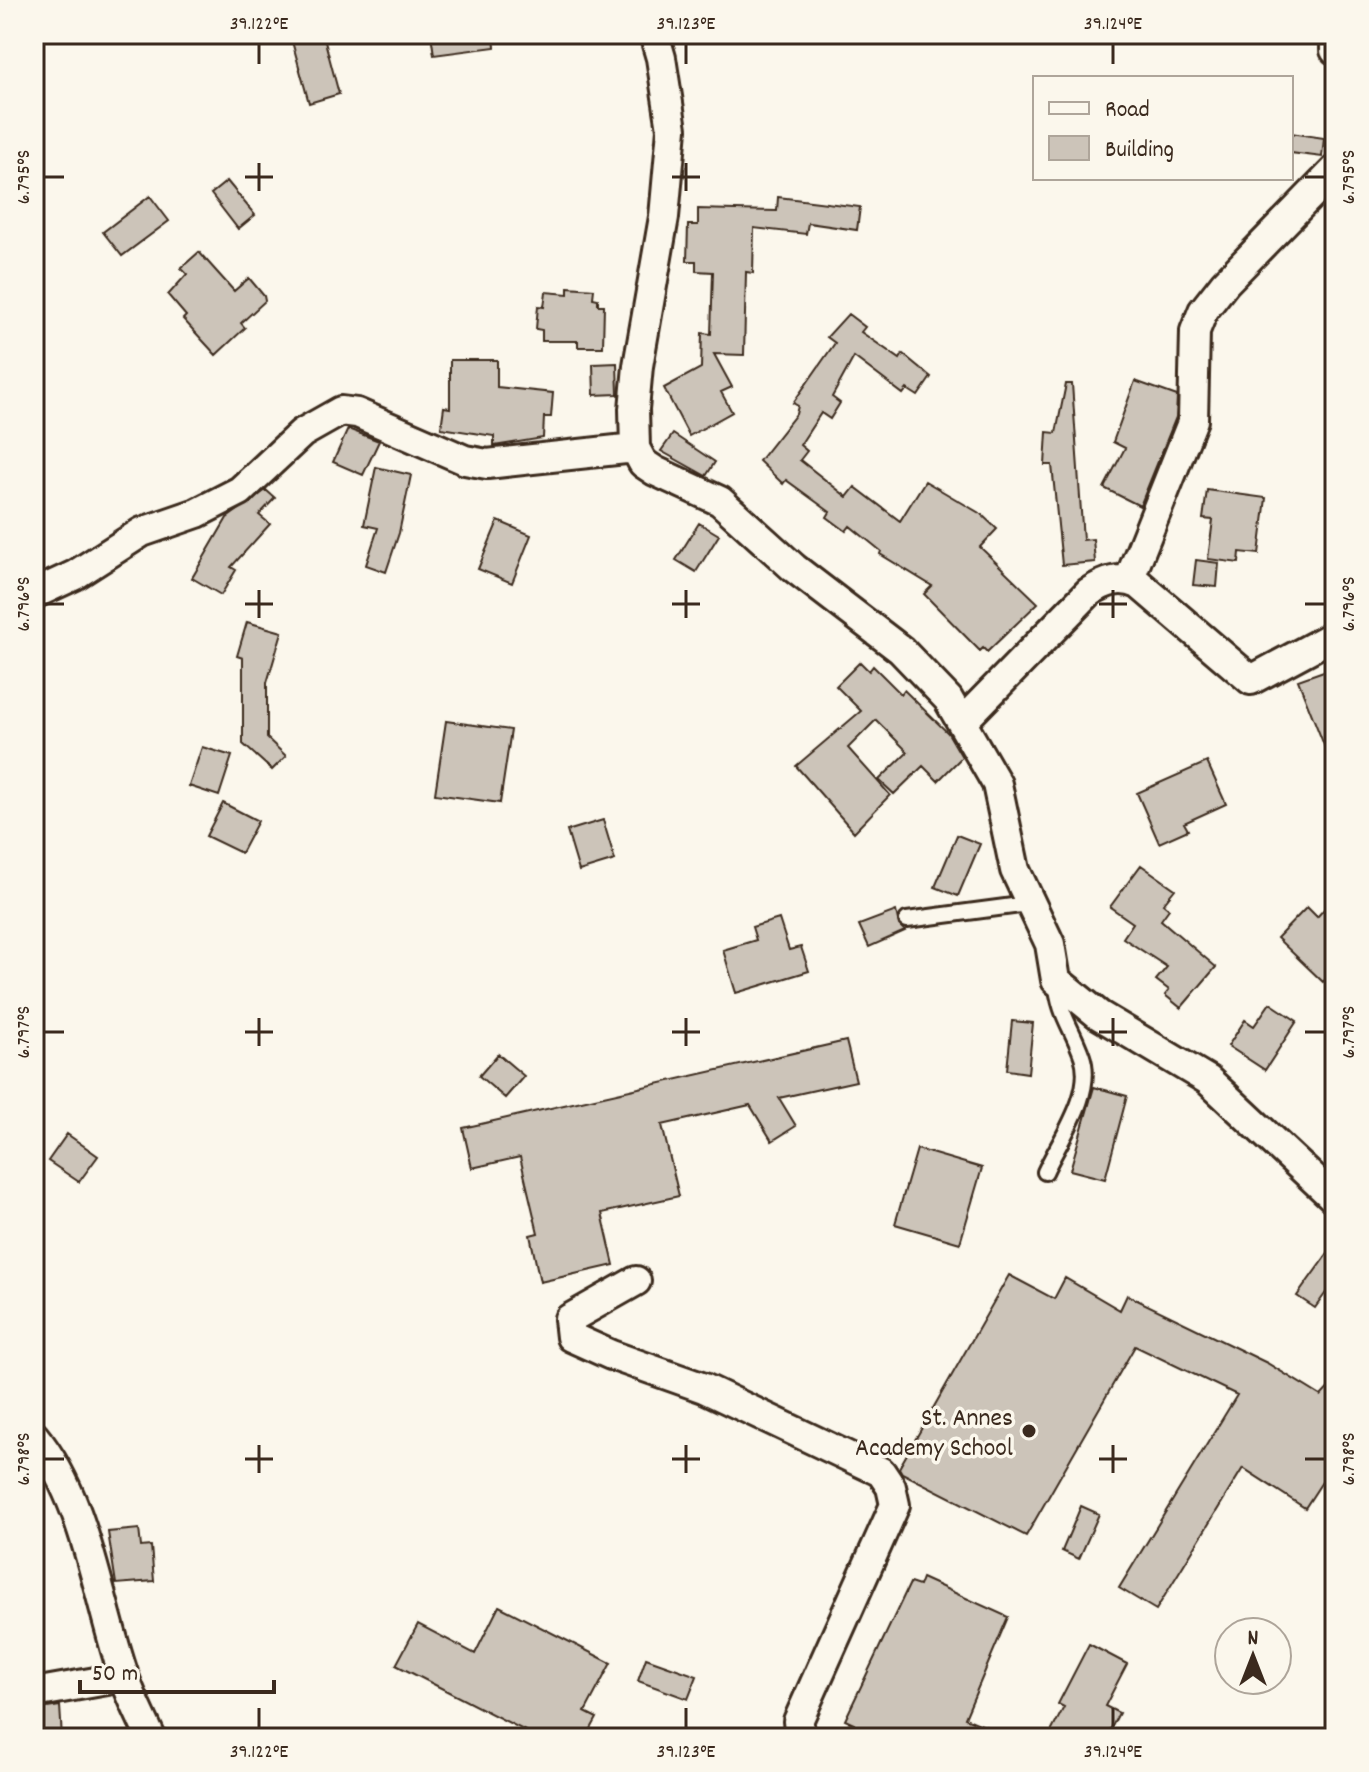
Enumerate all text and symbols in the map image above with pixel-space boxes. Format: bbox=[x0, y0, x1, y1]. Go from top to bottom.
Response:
text: 39.122°E bbox=[230, 11, 288, 39]
text: 39.123°E bbox=[657, 11, 715, 39]
text: 39.124°E bbox=[1084, 11, 1142, 39]
legend bbox=[1033, 76, 1293, 180]
text: Road bbox=[1105, 94, 1150, 128]
text: Building bbox=[1105, 134, 1174, 168]
text: 6.795°S bbox=[11, 150, 39, 204]
text: 6.795°S bbox=[1336, 150, 1364, 204]
text: 6.796°S bbox=[11, 577, 39, 631]
text: 6.796°S bbox=[1336, 577, 1364, 631]
text: 6.797°S bbox=[11, 1006, 39, 1058]
text: 6.797°S bbox=[1336, 1006, 1364, 1058]
place label: St. Annes Academy School bbox=[855, 1401, 1013, 1468]
marker: St. Annes Academy School bbox=[1020, 1422, 1038, 1440]
text: 6.798°S bbox=[11, 1432, 39, 1486]
text: 6.798°S bbox=[1336, 1432, 1364, 1486]
north arrow bbox=[1213, 1616, 1293, 1696]
text: N bbox=[1248, 1624, 1259, 1655]
scale bar bbox=[80, 1644, 274, 1694]
text: 50 m bbox=[92, 1658, 138, 1692]
text: 39.122°E bbox=[230, 1739, 288, 1767]
text: 39.123°E bbox=[657, 1739, 715, 1767]
text: 39.124°E bbox=[1084, 1739, 1142, 1767]

